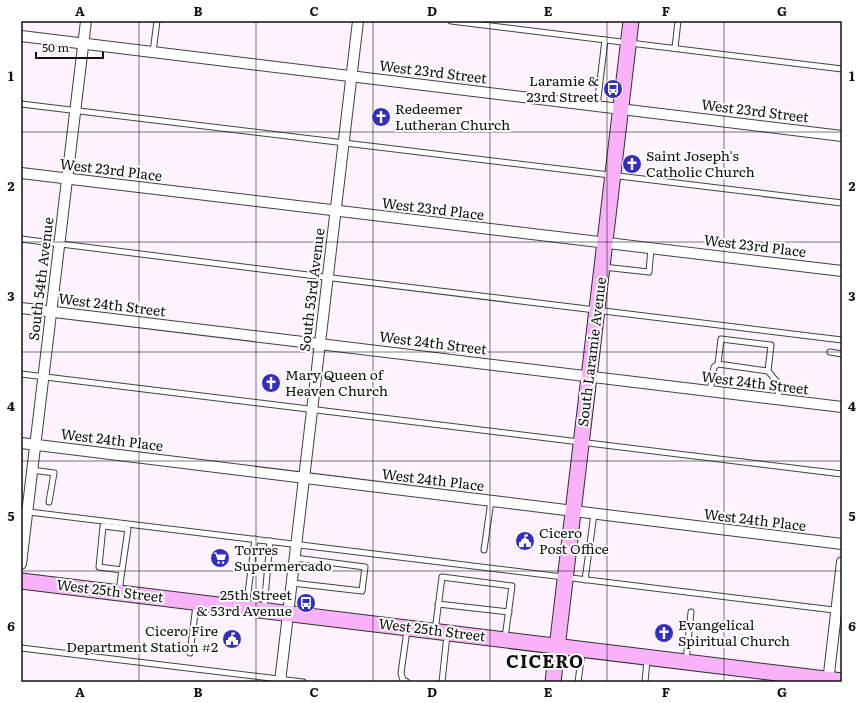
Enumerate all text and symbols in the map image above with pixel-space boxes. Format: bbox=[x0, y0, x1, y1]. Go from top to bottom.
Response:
text: A bbox=[75, 1, 85, 20]
text: B bbox=[194, 1, 203, 20]
text: C bbox=[309, 1, 319, 20]
text: D bbox=[427, 1, 437, 20]
text: E bbox=[544, 1, 553, 20]
text: F bbox=[662, 1, 670, 20]
text: G bbox=[777, 1, 787, 20]
scale bar bbox=[36, 34, 103, 60]
text: 50 m bbox=[42, 38, 69, 56]
street label: West 23rd Street bbox=[378, 54, 488, 88]
text: 1 bbox=[8, 66, 14, 85]
text: 1 bbox=[849, 66, 855, 85]
place label: Laramie & 23rd Street bbox=[526, 70, 599, 106]
bus stop icon: Laramie & 23rd Street bbox=[602, 78, 624, 100]
street label: West 23rd Street bbox=[700, 93, 810, 127]
place label: Redeemer Lutheran Church bbox=[395, 98, 510, 134]
church icon: Redeemer Lutheran Church bbox=[370, 106, 392, 128]
place label: Saint Joseph's Catholic Church bbox=[646, 145, 755, 181]
street label: West 23rd Place bbox=[59, 153, 163, 185]
church icon: Saint Joseph's Catholic Church bbox=[621, 153, 643, 175]
text: 2 bbox=[8, 176, 15, 195]
text: 2 bbox=[849, 176, 856, 195]
street label: West 23rd Place bbox=[381, 192, 485, 224]
street label: South 54th Avenue bbox=[23, 216, 58, 342]
street label: South 53rd Avenue bbox=[294, 227, 329, 353]
street label: West 23rd Place bbox=[703, 229, 807, 261]
street label: South Laramie Avenue bbox=[572, 276, 610, 428]
text: 3 bbox=[7, 286, 15, 305]
text: 3 bbox=[848, 286, 856, 305]
street label: West 24th Street bbox=[57, 287, 167, 321]
street label: West 24th Street bbox=[378, 325, 488, 359]
place label: Mary Queen of Heaven Church bbox=[285, 364, 388, 400]
street label: West 24th Street bbox=[700, 365, 810, 399]
church icon: Mary Queen of Heaven Church bbox=[260, 372, 282, 394]
text: 4 bbox=[7, 396, 15, 415]
text: 4 bbox=[848, 396, 856, 415]
street label: West 24th Place bbox=[60, 423, 164, 455]
street label: West 24th Place bbox=[381, 463, 485, 495]
street label: West 24th Place bbox=[703, 503, 807, 535]
text: 5 bbox=[7, 506, 15, 525]
text: 5 bbox=[848, 506, 856, 525]
place label: Cicero Post Office bbox=[539, 522, 609, 558]
public building icon: Cicero Post Office bbox=[514, 530, 536, 552]
place label: Torres Supermercado bbox=[234, 539, 332, 575]
supermarket icon: Torres Supermercado bbox=[209, 547, 231, 569]
street label: West 25th Street bbox=[55, 574, 165, 607]
place label: 25th Street & 53rd Avenue bbox=[196, 584, 292, 620]
bus stop icon: 25th Street & 53rd Avenue bbox=[295, 592, 317, 614]
street label: West 25th Street bbox=[377, 613, 487, 646]
place label: Evangelical Spiritual Church bbox=[678, 614, 790, 650]
text: 6 bbox=[7, 616, 15, 635]
text: 6 bbox=[848, 616, 856, 635]
place label: Cicero Fire Department Station #2 bbox=[66, 620, 218, 656]
church icon: Evangelical Spiritual Church bbox=[653, 622, 675, 644]
public building icon: Cicero Fire Department Station #2 bbox=[221, 628, 243, 650]
district label: CICERO bbox=[506, 647, 584, 674]
text: A bbox=[75, 682, 85, 701]
text: B bbox=[194, 682, 203, 701]
text: C bbox=[309, 682, 319, 701]
text: D bbox=[427, 682, 437, 701]
text: E bbox=[544, 682, 553, 701]
text: F bbox=[662, 682, 670, 701]
text: G bbox=[777, 682, 787, 701]

